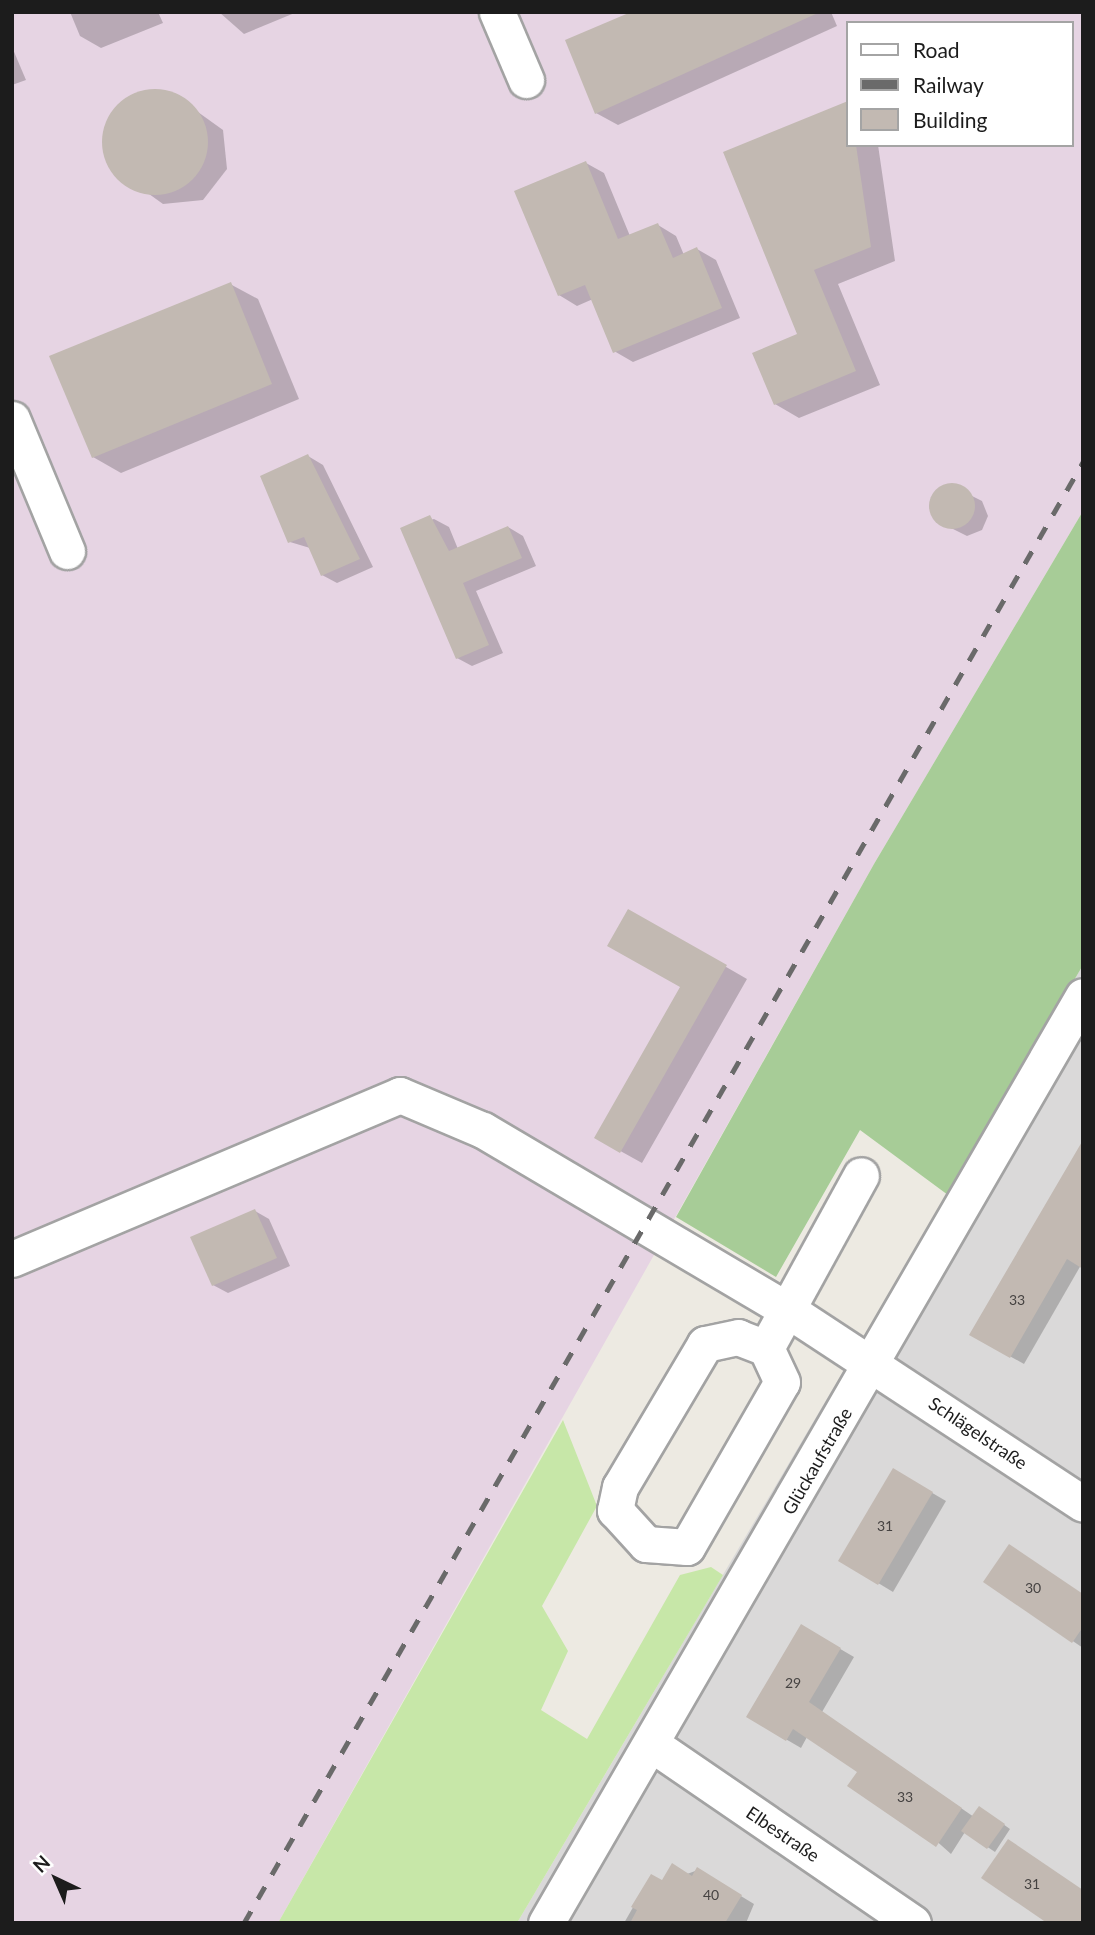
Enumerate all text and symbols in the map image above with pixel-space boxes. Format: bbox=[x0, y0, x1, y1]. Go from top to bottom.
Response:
legend bbox=[846, 21, 1074, 147]
text: Road bbox=[913, 37, 960, 62]
text: Railway bbox=[913, 72, 984, 97]
text: Building bbox=[913, 107, 988, 132]
house number: 33 bbox=[1009, 1292, 1025, 1308]
street label: Schlägelstraße bbox=[925, 1392, 1031, 1474]
street label: Glückaufstraße bbox=[778, 1404, 856, 1518]
house number: 31 bbox=[877, 1518, 893, 1534]
house number: 30 bbox=[1025, 1580, 1041, 1596]
house number: 29 bbox=[785, 1675, 801, 1691]
house number: 33 bbox=[897, 1789, 913, 1805]
street label: Elbestraße bbox=[742, 1802, 824, 1866]
north arrow bbox=[21, 1844, 91, 1914]
text: N bbox=[28, 1850, 54, 1877]
house number: 31 bbox=[1024, 1876, 1040, 1892]
house number: 40 bbox=[703, 1887, 719, 1903]

